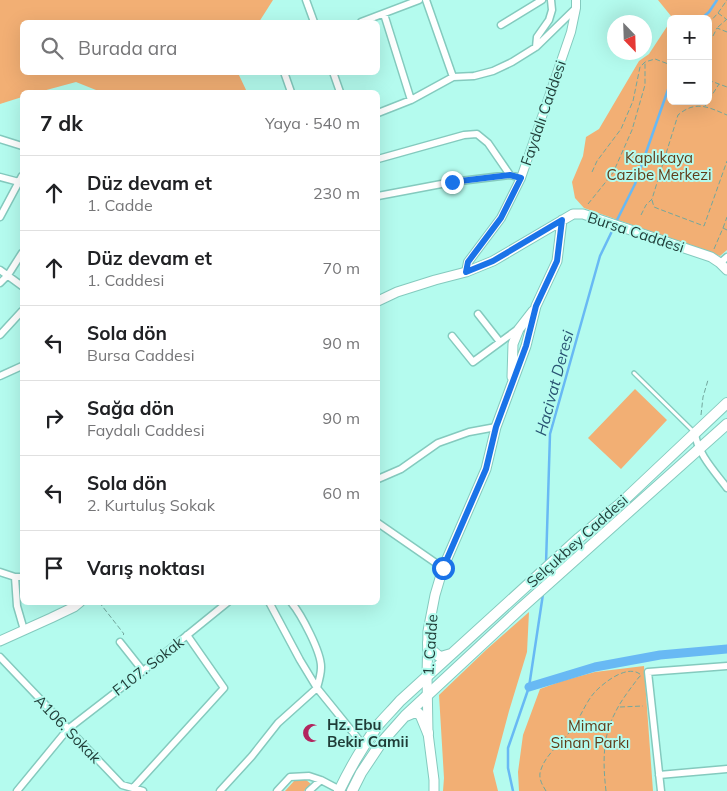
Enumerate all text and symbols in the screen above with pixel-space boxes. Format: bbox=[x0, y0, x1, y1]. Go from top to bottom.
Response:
north arrow bbox=[607, 15, 652, 60]
map controls bbox=[667, 15, 712, 105]
button: + bbox=[667, 15, 712, 60]
search box bbox=[20, 20, 380, 75]
icon: search bbox=[38, 34, 66, 62]
text: Burada ara bbox=[78, 36, 177, 60]
street label: Faydalı Caddesi bbox=[516, 58, 570, 168]
button: − bbox=[667, 60, 712, 105]
text: 7 dk bbox=[40, 110, 83, 136]
text: Yaya · 540 m bbox=[265, 113, 360, 133]
park label: Kaplıkaya Cazibe Merkezi bbox=[606, 148, 712, 184]
text: Düz devam et bbox=[87, 171, 212, 195]
route end bbox=[441, 171, 464, 194]
icon: ahead bbox=[40, 179, 68, 207]
text: 230 m bbox=[313, 183, 360, 203]
text: 1. Cadde bbox=[87, 195, 153, 215]
street label: Bursa Caddesi bbox=[585, 207, 687, 257]
text: Düz devam et bbox=[87, 246, 212, 270]
icon: ahead bbox=[40, 254, 68, 282]
text: 70 m bbox=[323, 258, 360, 278]
text: 1. Caddesi bbox=[87, 270, 164, 290]
text: Sola dön bbox=[87, 321, 167, 345]
water label: Hacivat Deresi bbox=[530, 328, 578, 438]
icon: left bbox=[40, 329, 68, 357]
text: 90 m bbox=[323, 333, 360, 353]
text: Bursa Caddesi bbox=[87, 345, 194, 365]
text: Sağa dön bbox=[87, 396, 174, 420]
icon: right bbox=[40, 404, 68, 432]
text: 90 m bbox=[323, 408, 360, 428]
text: Faydalı Caddesi bbox=[87, 420, 205, 440]
text: Sola dön bbox=[87, 471, 167, 495]
icon: left bbox=[40, 479, 68, 507]
text: 60 m bbox=[323, 483, 360, 503]
street label: Selçukbey Caddesi bbox=[522, 490, 632, 592]
text: 2. Kurtuluş Sokak bbox=[87, 495, 215, 515]
icon: arrive bbox=[40, 554, 68, 582]
text: Varış noktası bbox=[87, 556, 205, 580]
route start bbox=[432, 557, 455, 580]
street label: 1. Cadde bbox=[418, 614, 442, 676]
street label: F107. Sokak bbox=[109, 632, 188, 700]
street label: A106. Sokak bbox=[31, 691, 105, 767]
place label: Hz. Ebu Bekir Camii bbox=[327, 715, 409, 751]
park label: Mimar Sinan Parkı bbox=[551, 716, 629, 752]
mosque icon: Hz. Ebu Bekir Camii bbox=[301, 722, 323, 744]

